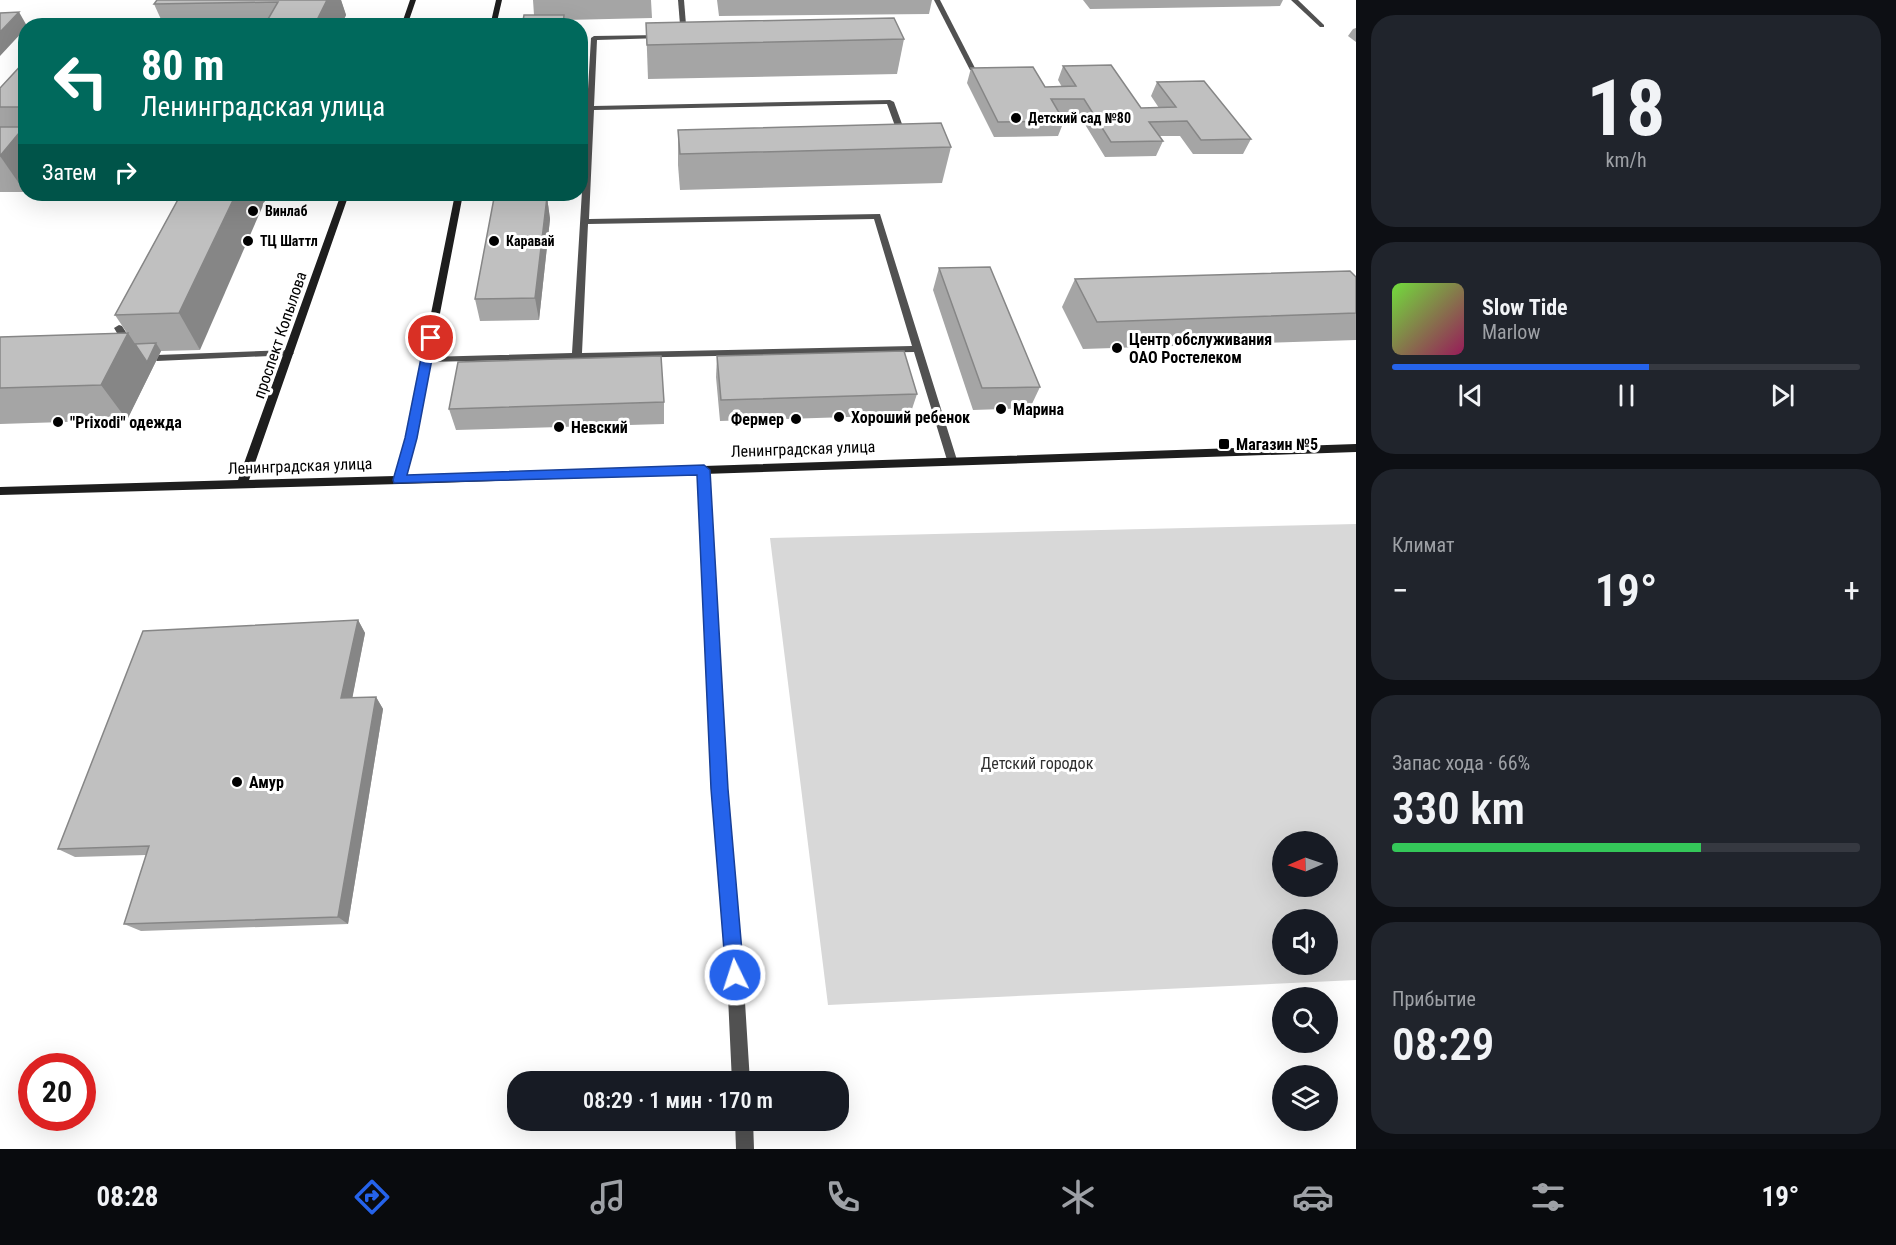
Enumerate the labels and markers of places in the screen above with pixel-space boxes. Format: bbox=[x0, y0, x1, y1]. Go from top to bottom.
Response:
place label: Детский сад №80 bbox=[1028, 110, 1131, 126]
marker: Детский сад №80 bbox=[1009, 111, 1023, 125]
place label: Винлаб bbox=[265, 203, 307, 219]
marker: Винлаб bbox=[246, 204, 260, 218]
place label: ТЦ Шаттл bbox=[260, 233, 318, 249]
place label: Каравай bbox=[506, 233, 555, 249]
marker: ТЦ Шаттл bbox=[241, 234, 255, 248]
marker: Каравай bbox=[487, 234, 501, 248]
pin bbox=[405, 312, 456, 363]
place label: Центр обслуживания ОАО Ростелеком bbox=[1129, 330, 1272, 367]
marker: Центр обслуживания ОАО Ростелеком bbox=[1110, 341, 1124, 355]
place label: Марина bbox=[1013, 400, 1065, 419]
marker: Марина bbox=[994, 402, 1008, 416]
place label: Хороший ребенок bbox=[851, 408, 970, 427]
place label: Фермер bbox=[731, 410, 784, 429]
marker: Хороший ребенок bbox=[832, 410, 846, 424]
marker: Фермер bbox=[789, 412, 803, 426]
place label: "Prixodi" одежда bbox=[70, 413, 182, 432]
marker: "Prixodi" одежда bbox=[51, 415, 65, 429]
place label: Невский bbox=[571, 418, 628, 437]
marker: Невский bbox=[552, 420, 566, 434]
place label: Магазин №5 bbox=[1236, 435, 1318, 454]
marker: Магазин №5 bbox=[1217, 437, 1231, 451]
place label: Амур bbox=[249, 773, 284, 792]
marker: Амур bbox=[230, 775, 244, 789]

